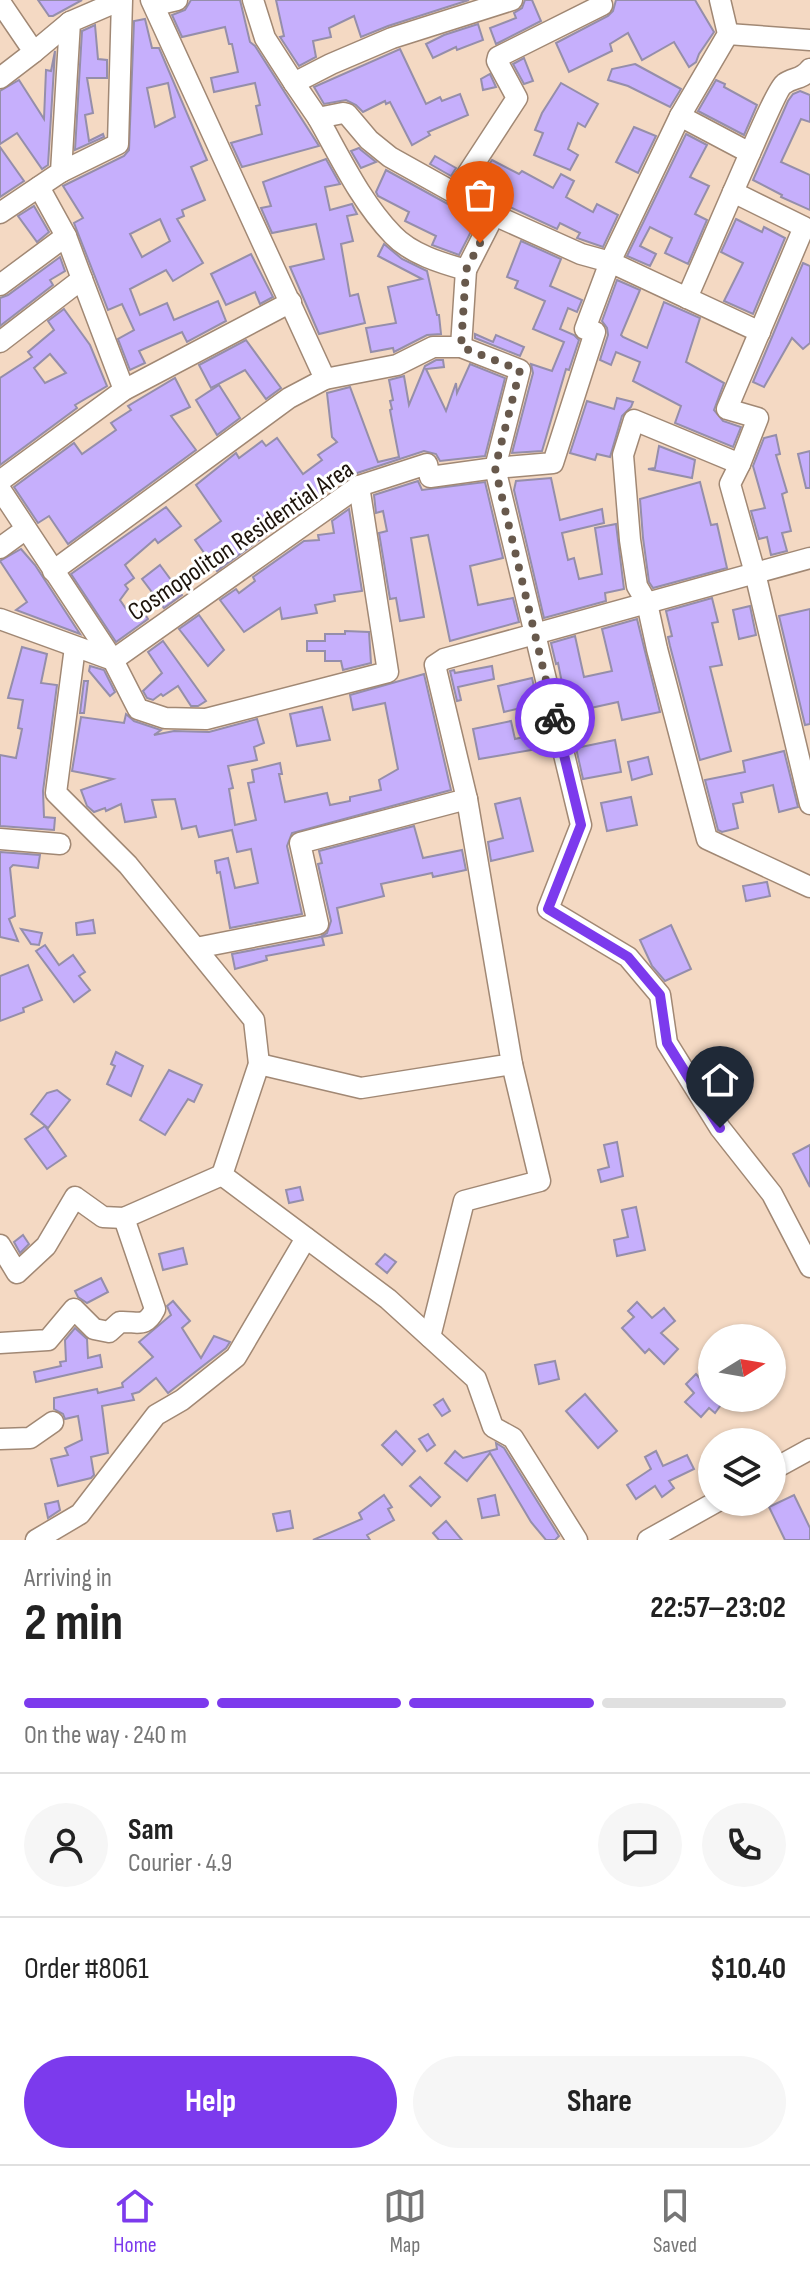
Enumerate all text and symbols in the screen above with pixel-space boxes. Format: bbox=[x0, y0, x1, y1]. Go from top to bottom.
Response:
pin bbox=[446, 161, 514, 243]
icon: bag bbox=[458, 173, 502, 217]
street label: Cosmopoliton Residential Area bbox=[122, 454, 360, 628]
courier bbox=[515, 678, 595, 758]
icon: bike bbox=[533, 696, 577, 740]
pin bbox=[686, 1046, 754, 1128]
icon: home bbox=[698, 1058, 742, 1102]
north arrow bbox=[698, 1324, 786, 1412]
map controls bbox=[698, 1324, 786, 1516]
button: layers bbox=[698, 1428, 786, 1516]
text: Arriving in bbox=[24, 1563, 112, 1594]
text: 22:57–23:02 bbox=[650, 1590, 786, 1626]
text: 2 min bbox=[24, 1592, 123, 1655]
text: On the way · 240 m bbox=[24, 1720, 187, 1751]
button: person bbox=[24, 1803, 108, 1887]
button: chat bbox=[598, 1803, 682, 1887]
button: phone bbox=[702, 1803, 786, 1887]
text: Sam bbox=[128, 1812, 174, 1848]
text: Courier · 4.9 bbox=[128, 1848, 232, 1879]
text: Order #8061 bbox=[24, 1951, 149, 1987]
text: $10.40 bbox=[710, 1951, 786, 1987]
button: Help bbox=[24, 2056, 397, 2148]
button: Share bbox=[413, 2056, 786, 2148]
tab: Home bbox=[113, 2184, 157, 2259]
tab: Map bbox=[383, 2184, 427, 2259]
tab: Saved bbox=[653, 2184, 697, 2259]

